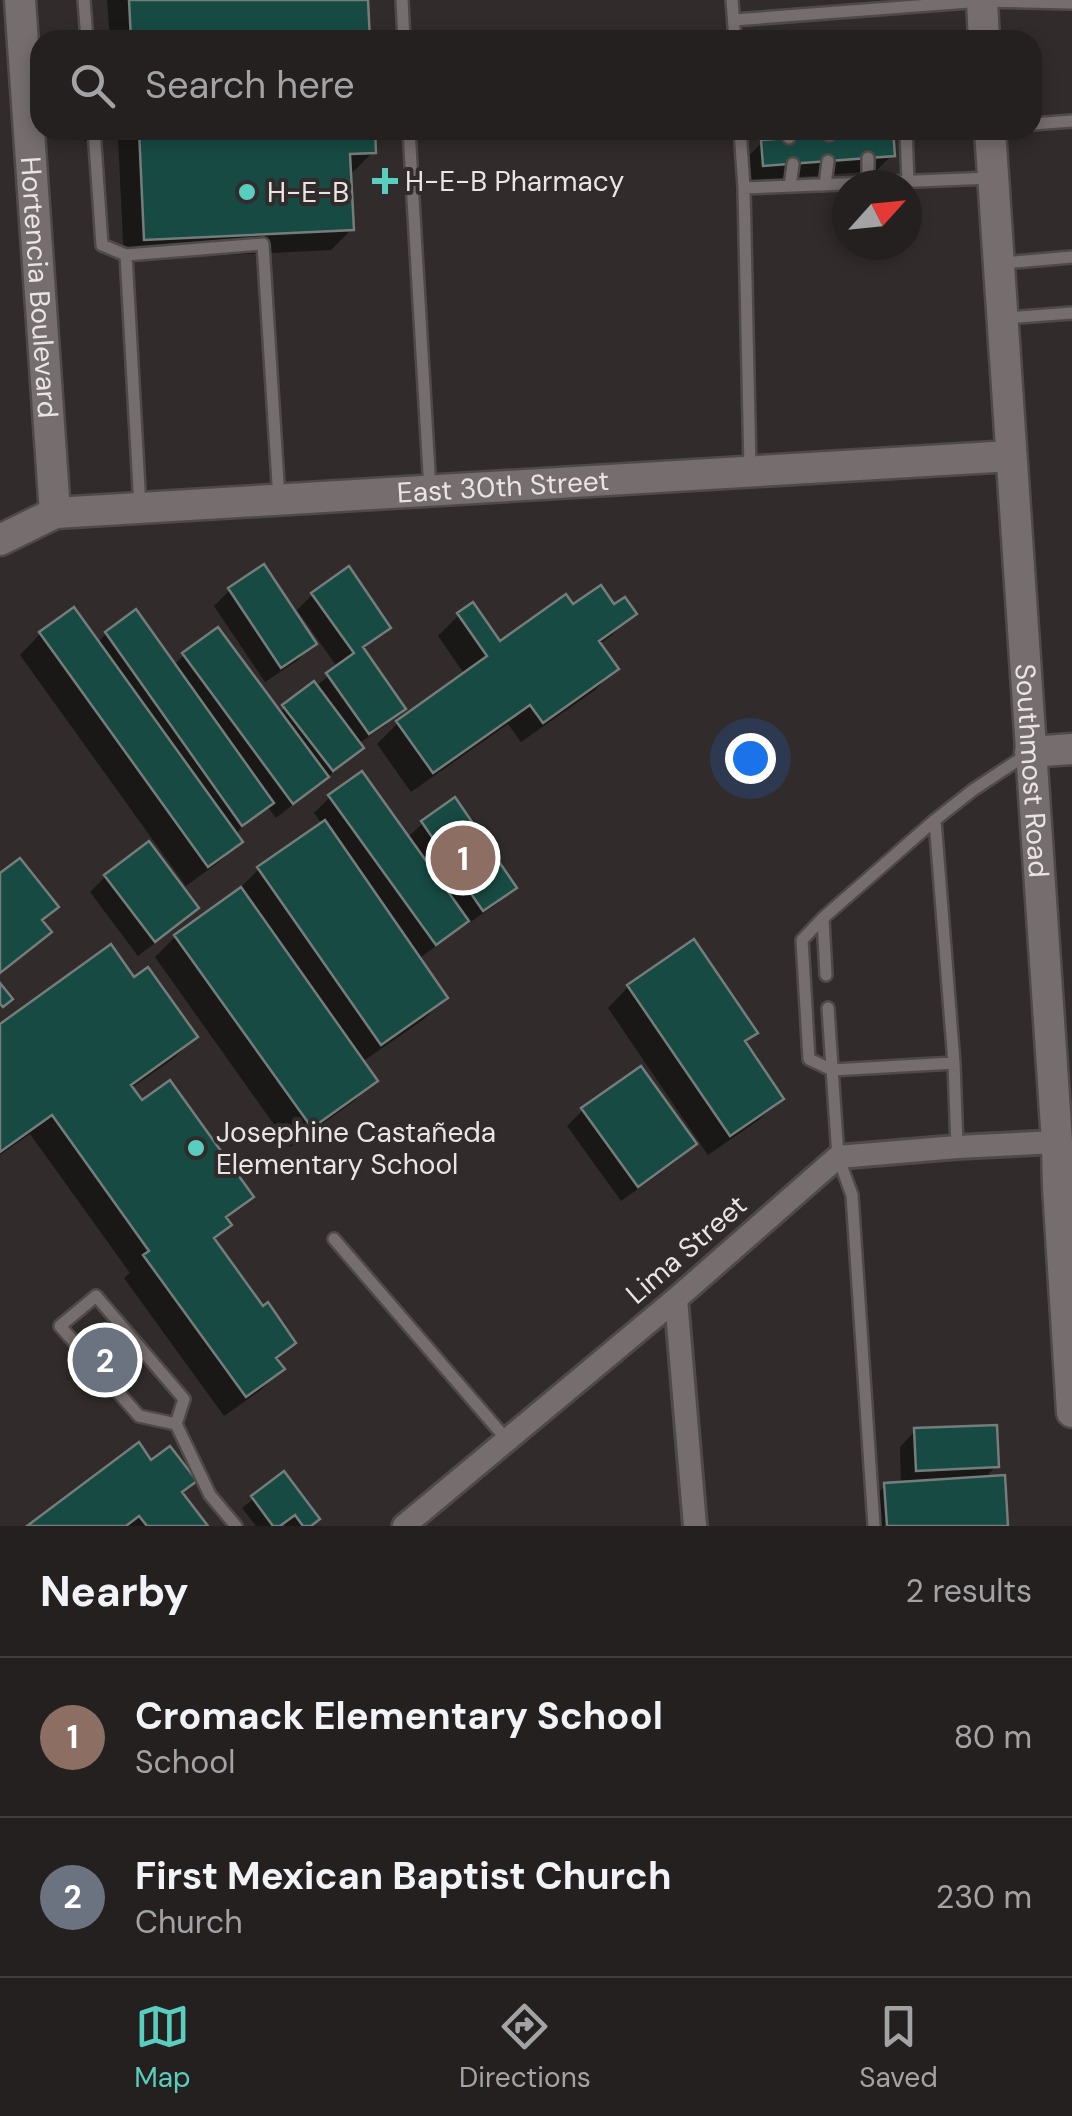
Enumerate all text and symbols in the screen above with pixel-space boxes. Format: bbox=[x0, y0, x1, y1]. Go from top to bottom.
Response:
search box bbox=[30, 30, 1042, 140]
icon: search bbox=[65, 58, 120, 113]
text: Search here bbox=[145, 60, 355, 110]
street label: Hortencia Boulevard bbox=[12, 155, 66, 419]
place label: H-E-B Pharmacy bbox=[405, 163, 624, 200]
marker: H-E-B Pharmacy bbox=[374, 170, 396, 192]
north arrow bbox=[832, 170, 922, 260]
place label: H-E-B bbox=[267, 174, 349, 211]
marker: H-E-B bbox=[236, 181, 258, 203]
street label: East 30th Street bbox=[396, 462, 610, 512]
street label: Southmost Road bbox=[1006, 662, 1057, 879]
your location bbox=[725, 733, 776, 784]
pin: 1 bbox=[430, 820, 496, 896]
place label: Josephine Castañeda Elementary School bbox=[216, 1114, 496, 1183]
marker: Josephine Castañeda Elementary School bbox=[185, 1137, 207, 1159]
street label: Lima Street bbox=[618, 1187, 754, 1312]
pin: 2 bbox=[72, 1322, 138, 1398]
text: Nearby bbox=[40, 1564, 189, 1619]
text: 2 results bbox=[906, 1570, 1032, 1612]
text: Cromack Elementary School bbox=[135, 1691, 663, 1741]
text: 1 bbox=[67, 1716, 78, 1758]
text: 80 m bbox=[954, 1716, 1032, 1758]
text: School bbox=[135, 1741, 235, 1783]
text: First Mexican Baptist Church bbox=[135, 1851, 671, 1901]
text: 2 bbox=[63, 1876, 82, 1918]
text: 230 m bbox=[936, 1876, 1032, 1918]
text: Church bbox=[135, 1901, 243, 1943]
tab: Map bbox=[134, 1999, 191, 2096]
tab: Directions bbox=[459, 1999, 591, 2096]
tab: Saved bbox=[859, 1999, 938, 2096]

